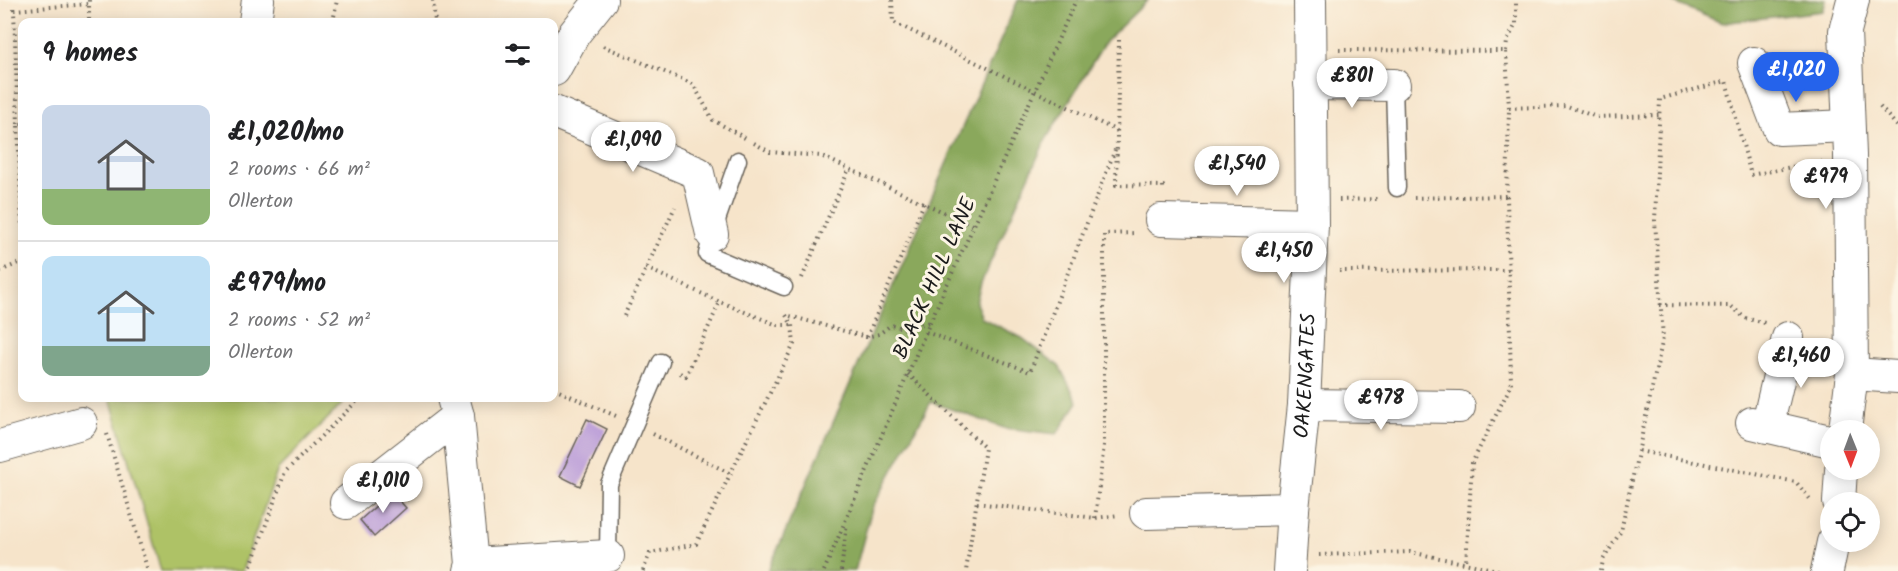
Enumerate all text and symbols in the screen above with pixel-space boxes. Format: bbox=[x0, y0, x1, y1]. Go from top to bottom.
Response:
text: 9 homes bbox=[42, 33, 138, 75]
icon: filters bbox=[501, 38, 534, 71]
pin: £1,020 bbox=[1747, 52, 1845, 103]
text: £1,020 bbox=[1767, 55, 1825, 87]
pin: £801 bbox=[1316, 58, 1388, 109]
text: £801 bbox=[1331, 61, 1373, 93]
text: £1,020/mo bbox=[228, 112, 344, 154]
pin: £1,090 bbox=[584, 122, 682, 173]
text: £1,090 bbox=[605, 125, 661, 157]
icon: home bbox=[90, 129, 162, 201]
pin: £1,540 bbox=[1188, 146, 1286, 197]
text: £1,540 bbox=[1208, 149, 1266, 181]
text: 2 rooms · 66 m² bbox=[228, 154, 370, 186]
pin: £979 bbox=[1790, 159, 1862, 210]
text: £979 bbox=[1804, 162, 1848, 194]
text: Ollerton bbox=[228, 186, 293, 218]
street label: BLACK HILL LANE bbox=[885, 192, 986, 365]
pin: £1,450 bbox=[1235, 233, 1333, 284]
text: £1,450 bbox=[1255, 236, 1313, 268]
text: £979/mo bbox=[228, 263, 326, 305]
icon: home bbox=[90, 280, 162, 352]
text: 2 rooms · 52 m² bbox=[228, 305, 370, 337]
street label: OAKENGATES bbox=[1286, 313, 1326, 440]
text: Ollerton bbox=[228, 337, 293, 369]
pin: £1,460 bbox=[1752, 338, 1850, 389]
text: £1,460 bbox=[1772, 341, 1830, 373]
pin: £978 bbox=[1345, 380, 1417, 431]
text: £978 bbox=[1358, 383, 1404, 415]
north arrow bbox=[1820, 420, 1880, 480]
map controls bbox=[1820, 420, 1880, 552]
pin: £1,010 bbox=[334, 463, 432, 514]
text: £1,010 bbox=[357, 466, 409, 498]
button: locate bbox=[1820, 492, 1880, 552]

